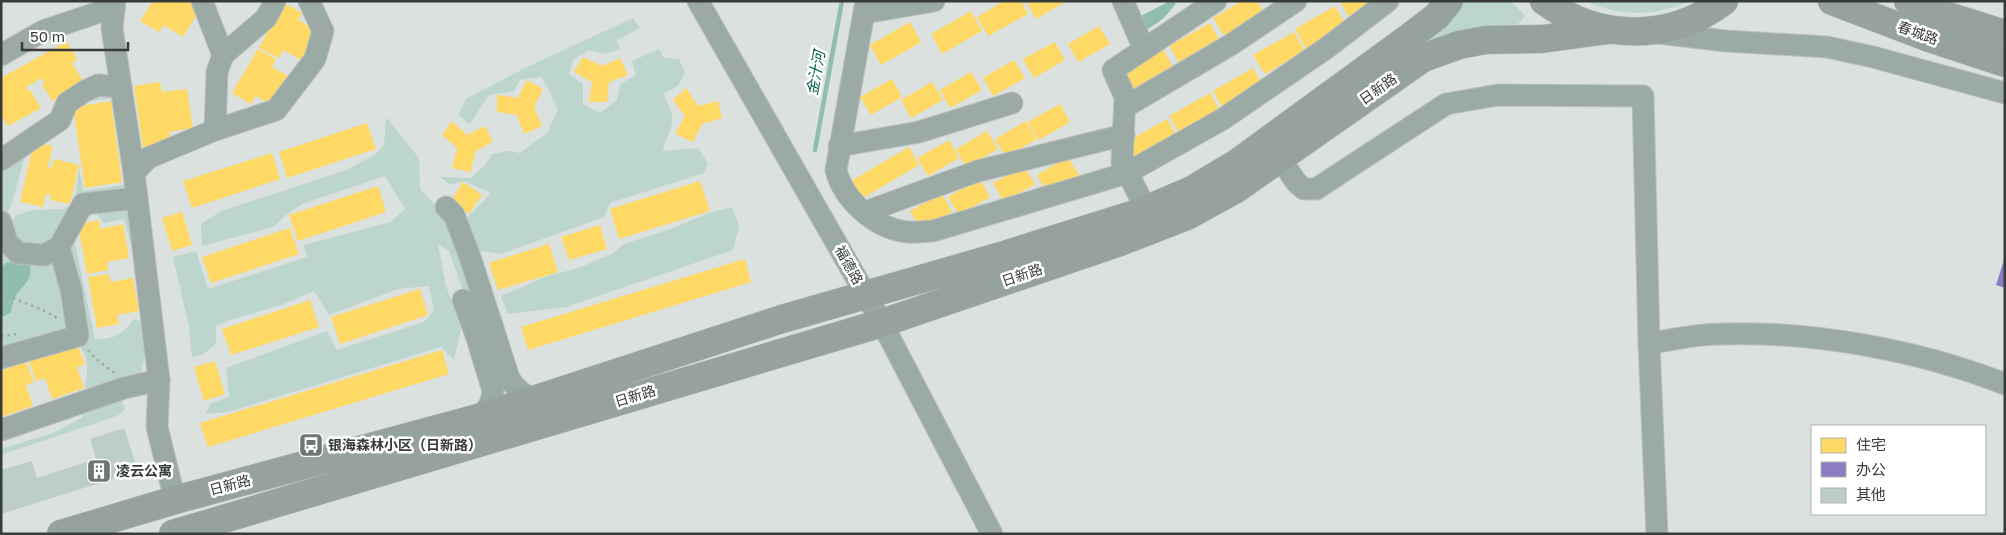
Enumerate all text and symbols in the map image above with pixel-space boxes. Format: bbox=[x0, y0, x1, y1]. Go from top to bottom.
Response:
street label: 春城路 bbox=[1896, 17, 1941, 48]
scale bar bbox=[22, 20, 129, 52]
text: 50 m bbox=[30, 27, 65, 45]
water label: 金汁河 bbox=[802, 46, 828, 97]
street label: 日新路 bbox=[1356, 70, 1400, 108]
street label: 福德路 bbox=[832, 242, 867, 287]
street label: 日新路 bbox=[999, 260, 1044, 289]
street label: 日新路 bbox=[612, 381, 657, 410]
legend bbox=[1811, 425, 1986, 515]
bus stop icon: 银海森林小区（日新路） bbox=[298, 432, 324, 458]
text: 住宅 bbox=[1856, 435, 1886, 453]
place label: 银海森林小区（日新路） bbox=[328, 436, 482, 453]
building icon: 凌云公寓 bbox=[86, 458, 112, 484]
text: 办公 bbox=[1856, 460, 1886, 478]
place label: 凌云公寓 bbox=[116, 462, 172, 479]
street label: 日新路 bbox=[207, 471, 252, 498]
text: 其他 bbox=[1856, 485, 1886, 503]

